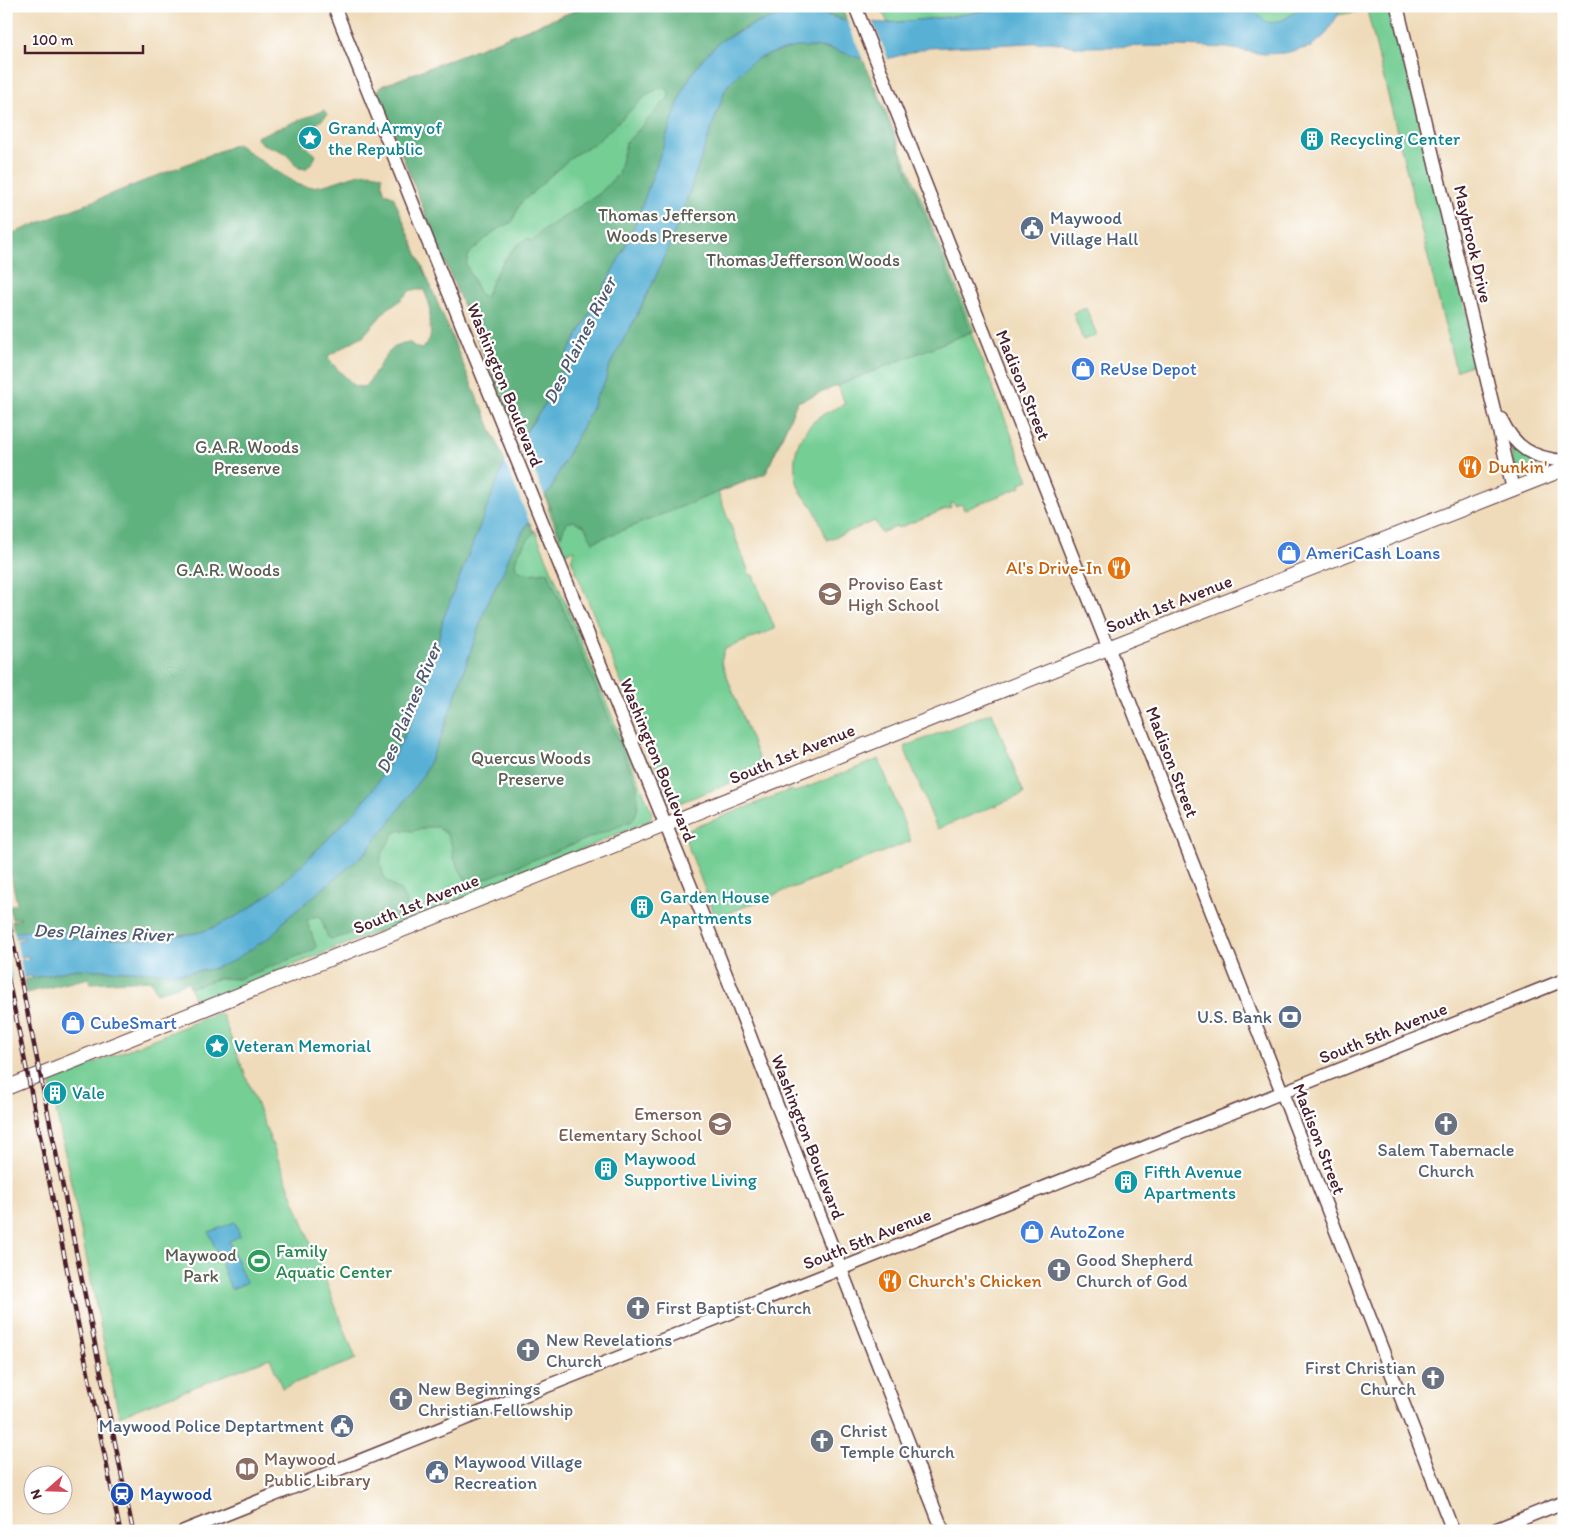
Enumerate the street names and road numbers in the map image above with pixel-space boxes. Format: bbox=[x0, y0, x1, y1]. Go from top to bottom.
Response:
street label: Maybrook Drive bbox=[1449, 183, 1497, 305]
street label: Washington Boulevard bbox=[462, 300, 548, 470]
street label: Madison Street bbox=[991, 327, 1055, 444]
street label: South 1st Avenue bbox=[1103, 570, 1235, 638]
street label: Washington Boulevard bbox=[615, 675, 701, 845]
street label: Madison Street bbox=[1141, 703, 1203, 821]
street label: South 1st Avenue bbox=[726, 719, 858, 789]
street label: South 1st Avenue bbox=[350, 869, 482, 939]
street label: South 5th Avenue bbox=[1316, 997, 1450, 1069]
street label: Washington Boulevard bbox=[766, 1051, 850, 1223]
street label: Madison Street bbox=[1288, 1080, 1350, 1198]
street label: South 5th Avenue bbox=[800, 1203, 934, 1275]

